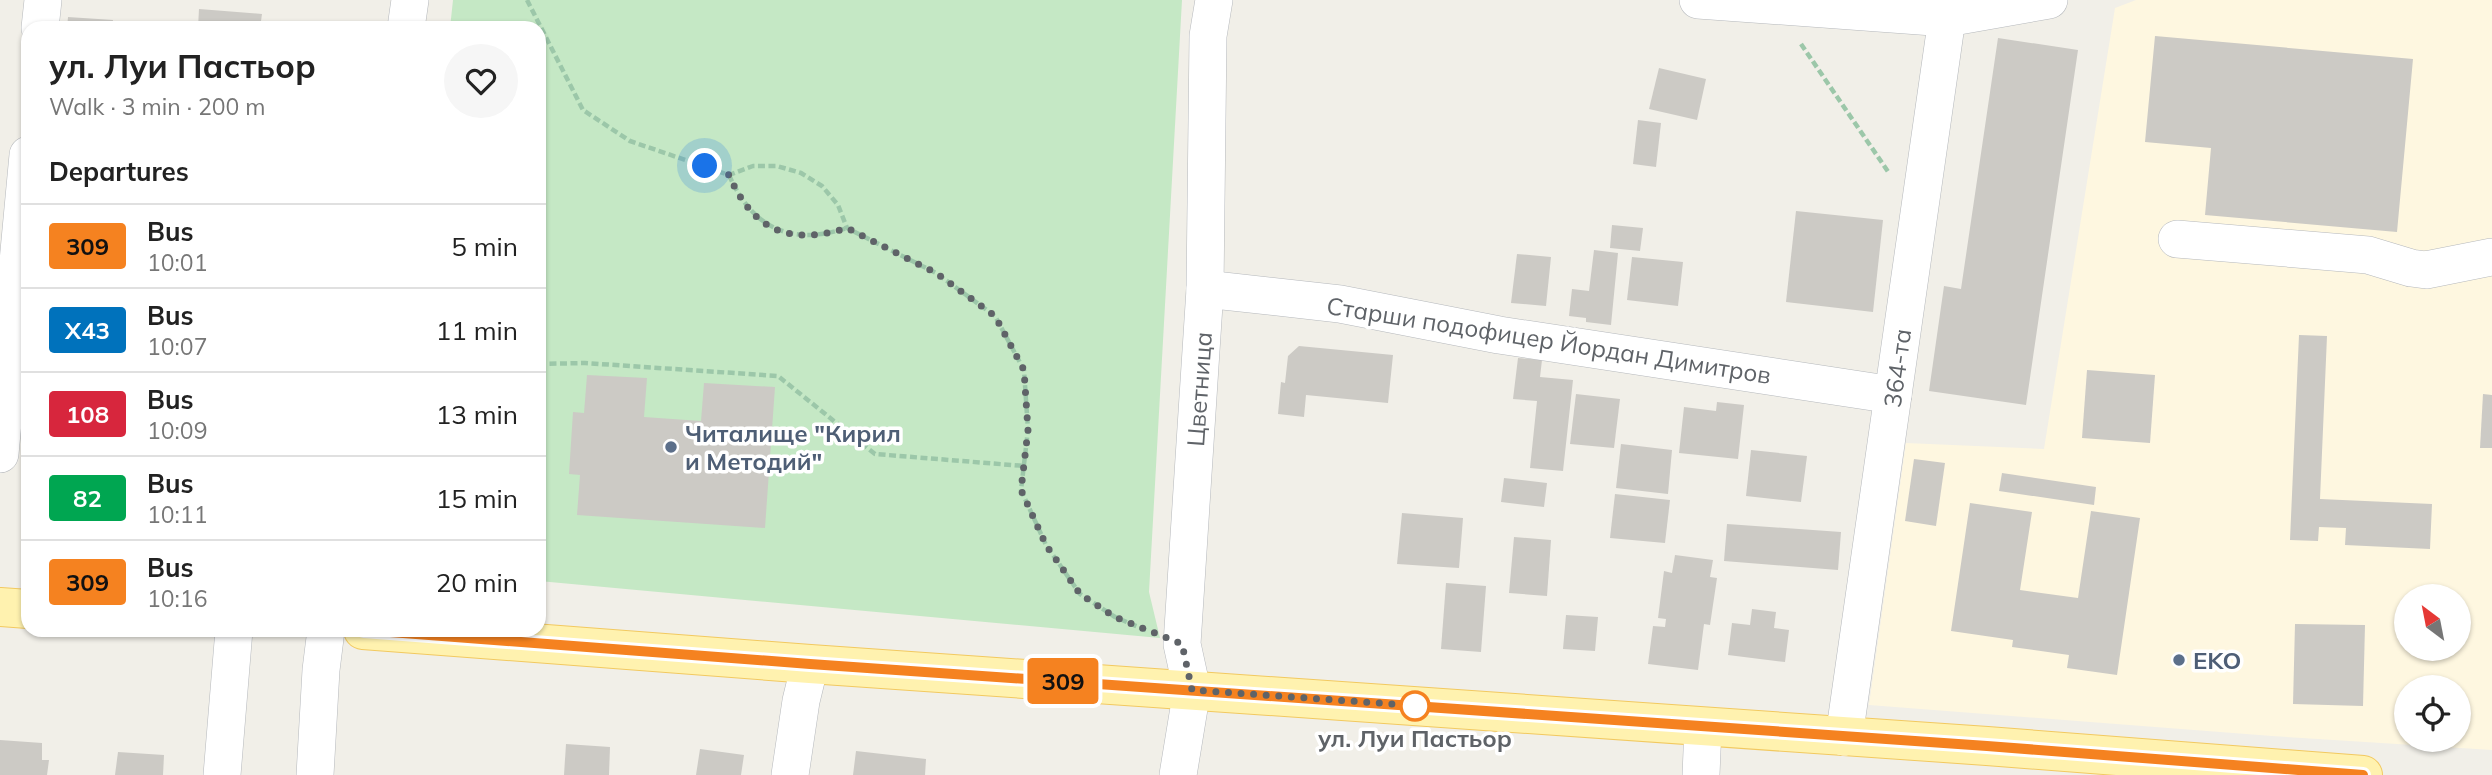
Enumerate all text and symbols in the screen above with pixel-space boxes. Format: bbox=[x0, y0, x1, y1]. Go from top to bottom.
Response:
button: heart bbox=[444, 44, 518, 118]
text: ул. Луи Пастьор bbox=[49, 45, 316, 86]
text: Walk · 3 min · 200 m bbox=[49, 92, 266, 121]
your location bbox=[687, 148, 722, 183]
text: Departures bbox=[49, 155, 189, 188]
text: Bus bbox=[147, 215, 193, 248]
text: 5 min bbox=[451, 230, 518, 263]
text: 309 bbox=[66, 231, 109, 261]
text: 10:01 bbox=[147, 248, 207, 277]
street label: Старши подофицер Йордан Димитров bbox=[1325, 290, 1773, 390]
text: Bus bbox=[147, 299, 193, 332]
text: 11 min bbox=[436, 314, 518, 347]
text: X43 bbox=[65, 315, 110, 345]
street label: 364-та bbox=[1877, 327, 1917, 409]
street label: Цветница bbox=[1180, 331, 1218, 447]
text: 10:07 bbox=[147, 332, 207, 361]
text: Bus bbox=[147, 383, 193, 416]
text: 13 min bbox=[436, 398, 518, 431]
text: 108 bbox=[66, 399, 109, 429]
text: 10:09 bbox=[147, 416, 207, 445]
place label: Читалище "Кирил и Методий" bbox=[685, 418, 901, 476]
marker: Читалище "Кирил и Методий" bbox=[663, 439, 679, 455]
text: Bus bbox=[147, 467, 193, 500]
text: 15 min bbox=[436, 482, 518, 515]
text: 82 bbox=[73, 483, 102, 513]
text: 10:11 bbox=[147, 500, 207, 529]
text: Bus bbox=[147, 551, 193, 584]
text: 20 min bbox=[436, 566, 518, 599]
text: 309 bbox=[66, 567, 109, 597]
text: 10:16 bbox=[147, 584, 207, 613]
north arrow bbox=[2394, 584, 2471, 662]
map controls bbox=[2394, 584, 2471, 752]
place label: EKO bbox=[2193, 645, 2241, 675]
marker: EKO bbox=[2171, 652, 2187, 668]
line badge: 309 bbox=[1023, 658, 1103, 704]
text: 309 bbox=[1041, 666, 1085, 696]
button: locate bbox=[2394, 675, 2471, 752]
marker: ул. Луи Пастьор bbox=[1400, 691, 1430, 721]
place label: ул. Луи Пастьор bbox=[1318, 723, 1512, 753]

